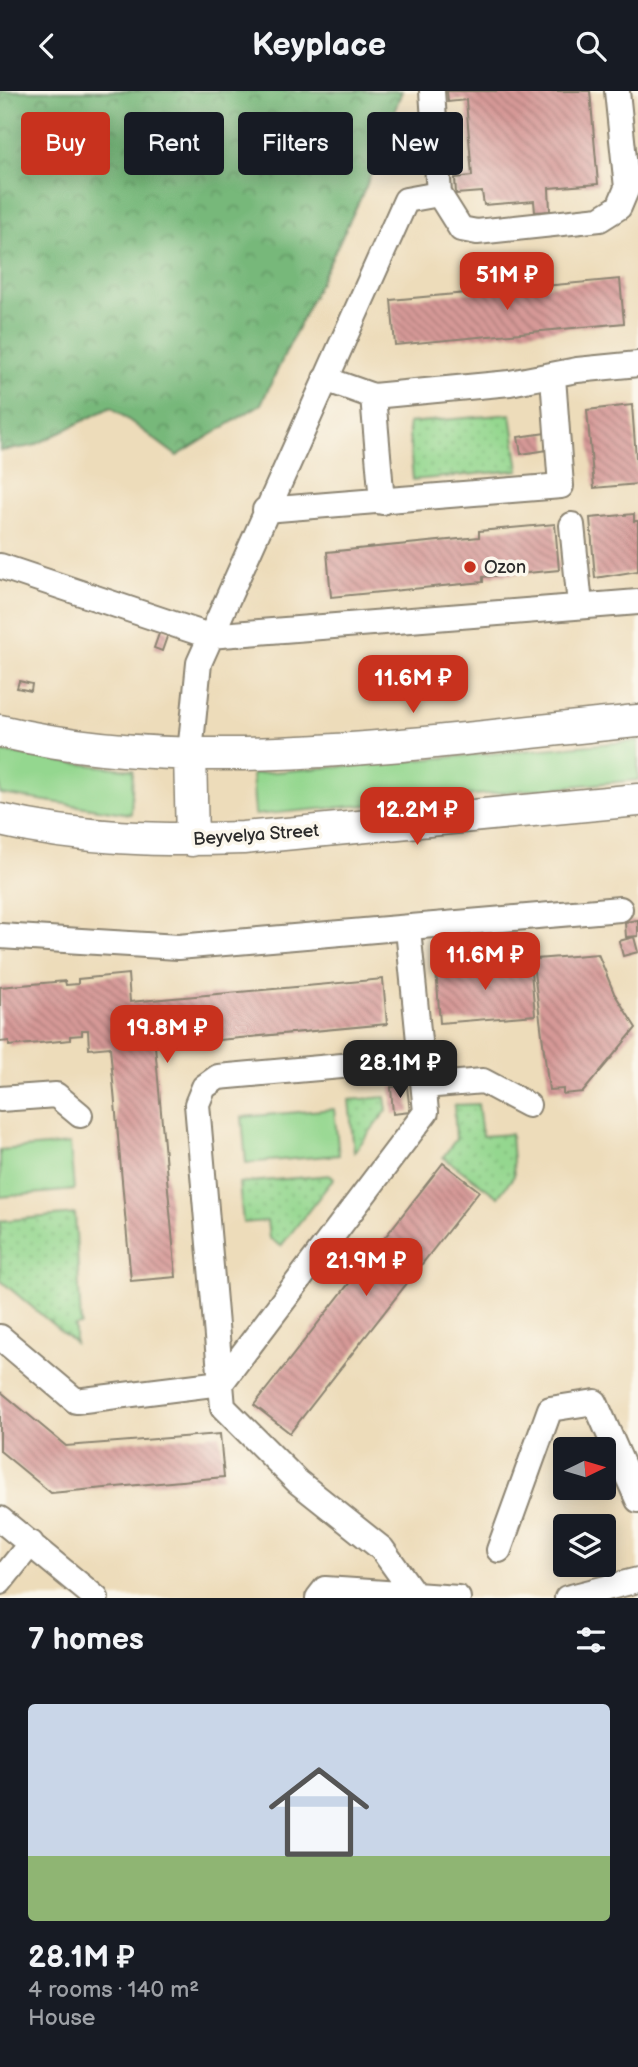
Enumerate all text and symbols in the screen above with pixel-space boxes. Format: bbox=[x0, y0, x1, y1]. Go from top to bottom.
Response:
text: Keyplace bbox=[252, 26, 386, 65]
icon: back bbox=[28, 27, 66, 65]
icon: search bbox=[572, 27, 610, 65]
chip: Buy bbox=[21, 112, 110, 175]
chip: Rent bbox=[124, 112, 224, 175]
chip: Filters bbox=[238, 112, 353, 175]
chip: New bbox=[367, 112, 463, 175]
pin: 51M ₽ bbox=[458, 253, 556, 312]
text: 51M ₽ bbox=[476, 261, 538, 289]
place label: Ozon bbox=[484, 557, 526, 578]
marker: Ozon bbox=[462, 559, 478, 575]
pin: 11.6M ₽ bbox=[348, 655, 478, 715]
text: 11.6M ₽ bbox=[374, 664, 452, 692]
pin: 12.2M ₽ bbox=[352, 787, 482, 847]
text: 12.2M ₽ bbox=[376, 796, 458, 824]
street label: Beyvelya Street bbox=[192, 820, 320, 850]
pin: 11.6M ₽ bbox=[420, 933, 550, 992]
text: 11.6M ₽ bbox=[446, 941, 524, 969]
pin: 19.8M ₽ bbox=[102, 1005, 232, 1065]
text: 19.8M ₽ bbox=[126, 1014, 208, 1042]
pin: 28.1M ₽ bbox=[335, 1041, 465, 1100]
text: 28.1M ₽ bbox=[359, 1049, 441, 1077]
pin: 21.9M ₽ bbox=[301, 1239, 431, 1298]
text: 21.9M ₽ bbox=[326, 1247, 406, 1275]
north arrow bbox=[553, 1437, 616, 1500]
map controls bbox=[553, 1437, 616, 1577]
button: layers bbox=[553, 1514, 616, 1577]
icon: filters bbox=[572, 1621, 610, 1659]
text: 7 homes bbox=[28, 1622, 144, 1658]
icon: home bbox=[256, 1749, 382, 1875]
text: 28.1M ₽ bbox=[28, 1940, 135, 1976]
text: 4 rooms · 140 m² bbox=[28, 1976, 199, 2004]
text: House bbox=[28, 2004, 95, 2032]

